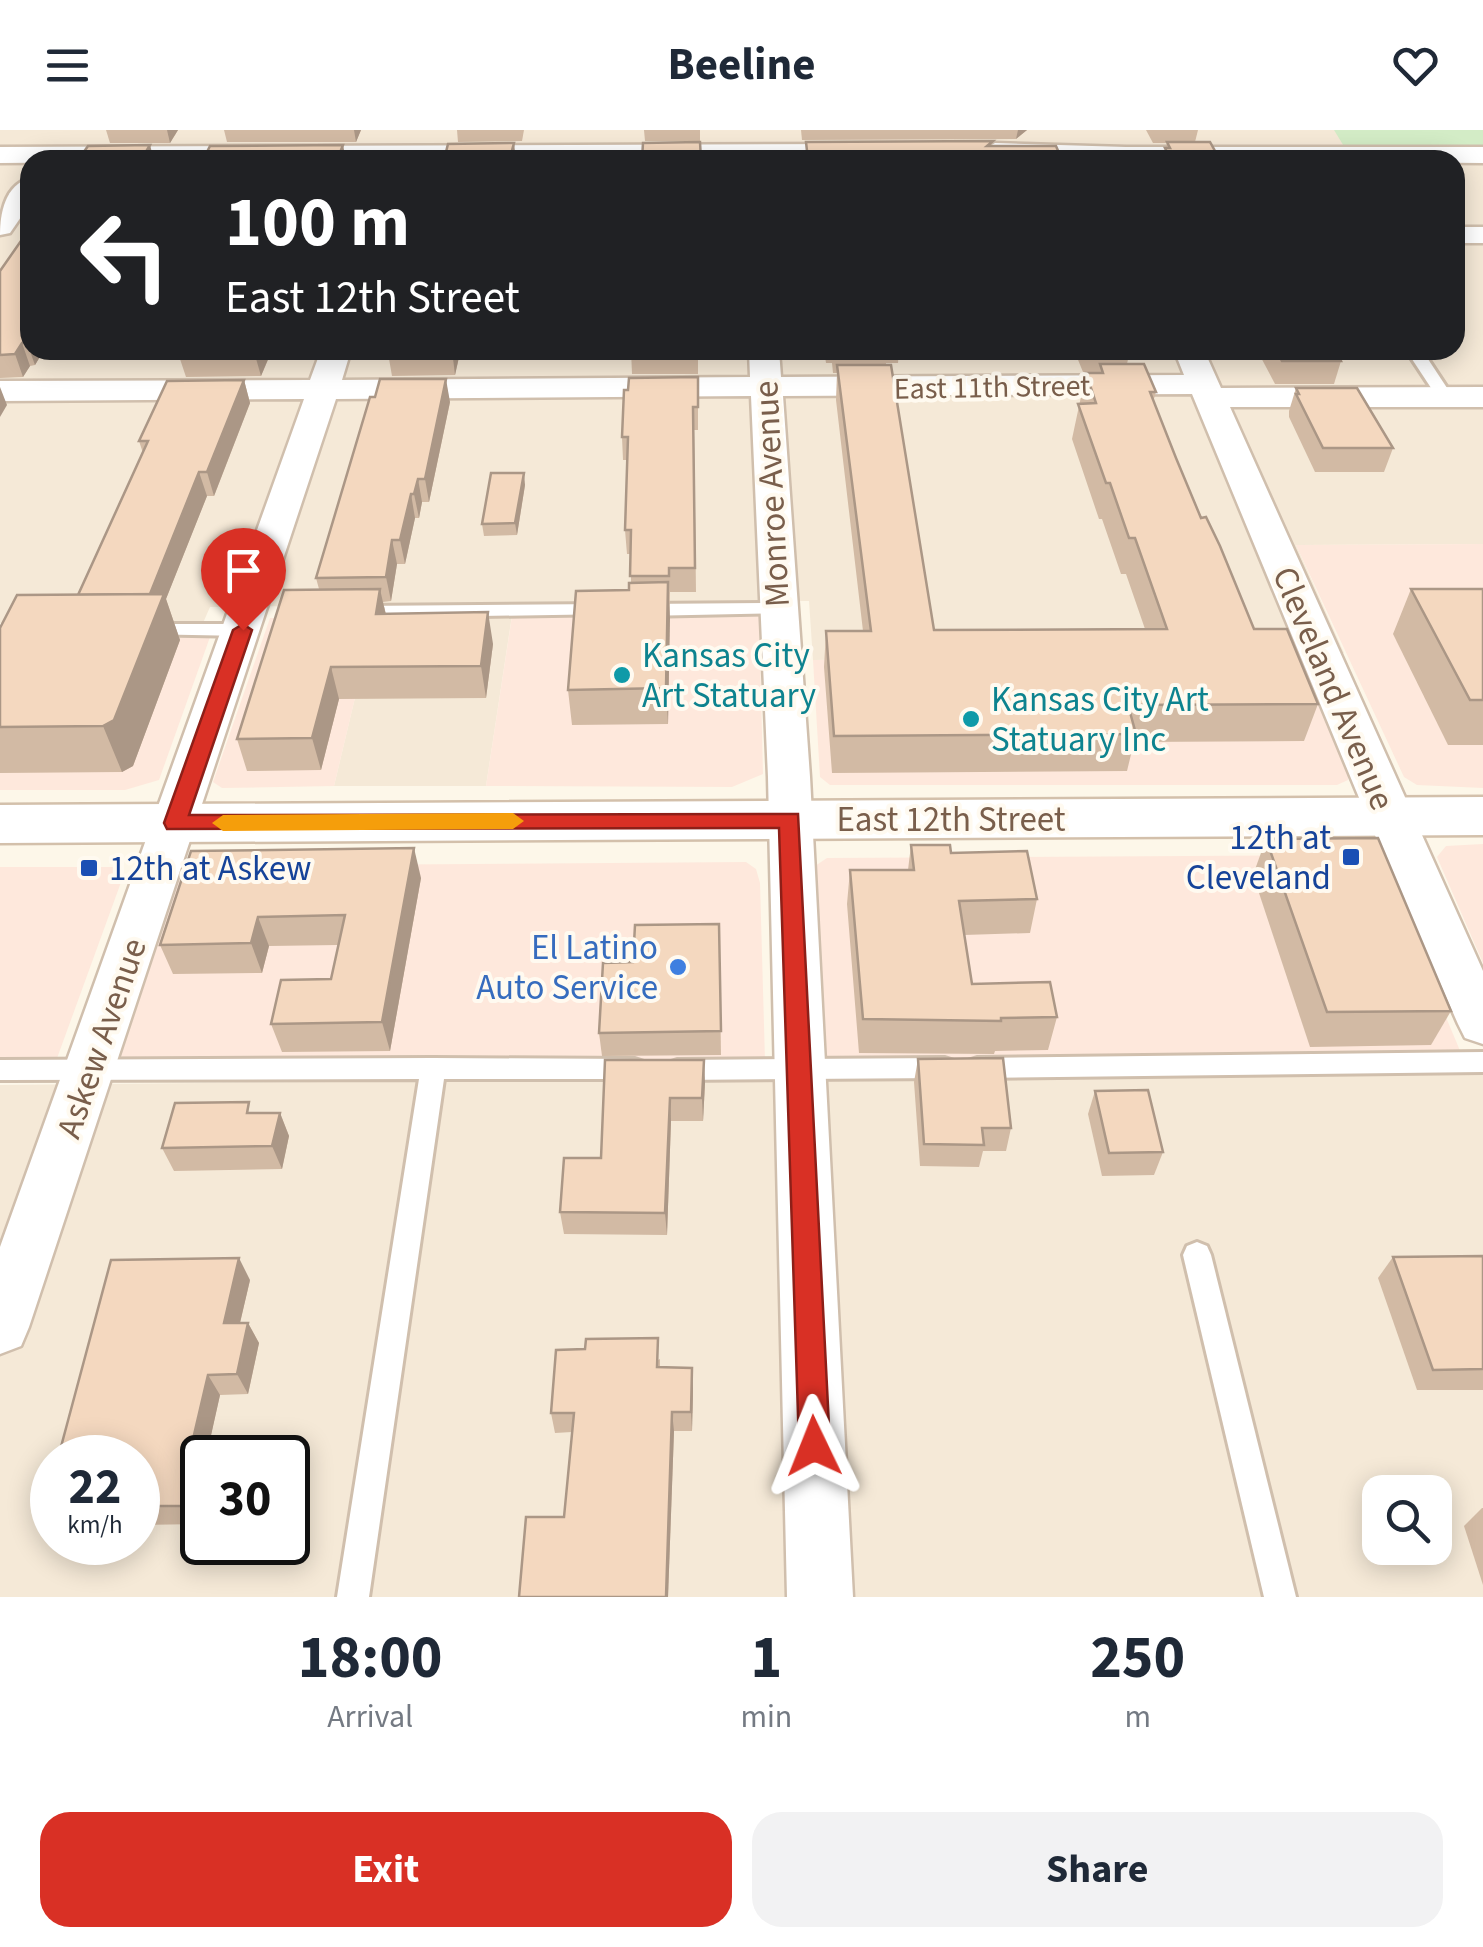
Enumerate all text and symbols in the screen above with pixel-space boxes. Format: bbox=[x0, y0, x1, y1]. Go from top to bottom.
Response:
text: Beeline bbox=[667, 33, 816, 97]
icon: menu bbox=[40, 38, 95, 93]
icon: heart bbox=[1388, 38, 1443, 93]
text: 100 m bbox=[225, 173, 410, 273]
icon: left bbox=[60, 190, 190, 320]
text: East 12th Street bbox=[225, 266, 520, 330]
street label: East 11th Street bbox=[893, 364, 1091, 411]
street label: Monroe Avenue bbox=[741, 380, 803, 608]
pin bbox=[201, 528, 286, 631]
icon: arrive bbox=[216, 543, 271, 598]
street label: Cleveland Avenue bbox=[1259, 559, 1407, 818]
place label: Kansas City Art Statuary bbox=[642, 631, 816, 721]
marker: Kansas City Art Statuary bbox=[611, 664, 633, 686]
place label: Kansas City Art Statuary Inc bbox=[991, 675, 1209, 765]
marker: Kansas City Art Statuary Inc bbox=[960, 708, 982, 730]
street label: East 12th Street bbox=[836, 795, 1066, 845]
place label: 12th at Cleveland bbox=[1186, 813, 1331, 903]
place label: 12th at Askew bbox=[109, 844, 312, 894]
marker: 12th at Cleveland bbox=[1340, 846, 1362, 868]
marker: 12th at Askew bbox=[78, 857, 100, 879]
place label: El Latino Auto Service bbox=[476, 923, 658, 1013]
street label: Askew Avenue bbox=[44, 932, 160, 1145]
marker: El Latino Auto Service bbox=[667, 956, 689, 978]
position arrow bbox=[762, 1394, 866, 1498]
speed limit sign: 30 bbox=[180, 1435, 310, 1565]
text: 22 bbox=[69, 1452, 121, 1523]
map controls bbox=[1362, 1475, 1452, 1565]
button: search bbox=[1362, 1475, 1452, 1565]
text: km/h bbox=[67, 1507, 123, 1543]
text: 18:00 bbox=[298, 1616, 443, 1701]
text: 1 bbox=[751, 1616, 782, 1701]
text: 250 bbox=[1090, 1616, 1185, 1701]
text: Arrival bbox=[327, 1694, 413, 1740]
text: min bbox=[740, 1694, 792, 1740]
text: m bbox=[1124, 1694, 1151, 1740]
button: Exit bbox=[40, 1812, 732, 1927]
button: Share bbox=[752, 1812, 1443, 1927]

